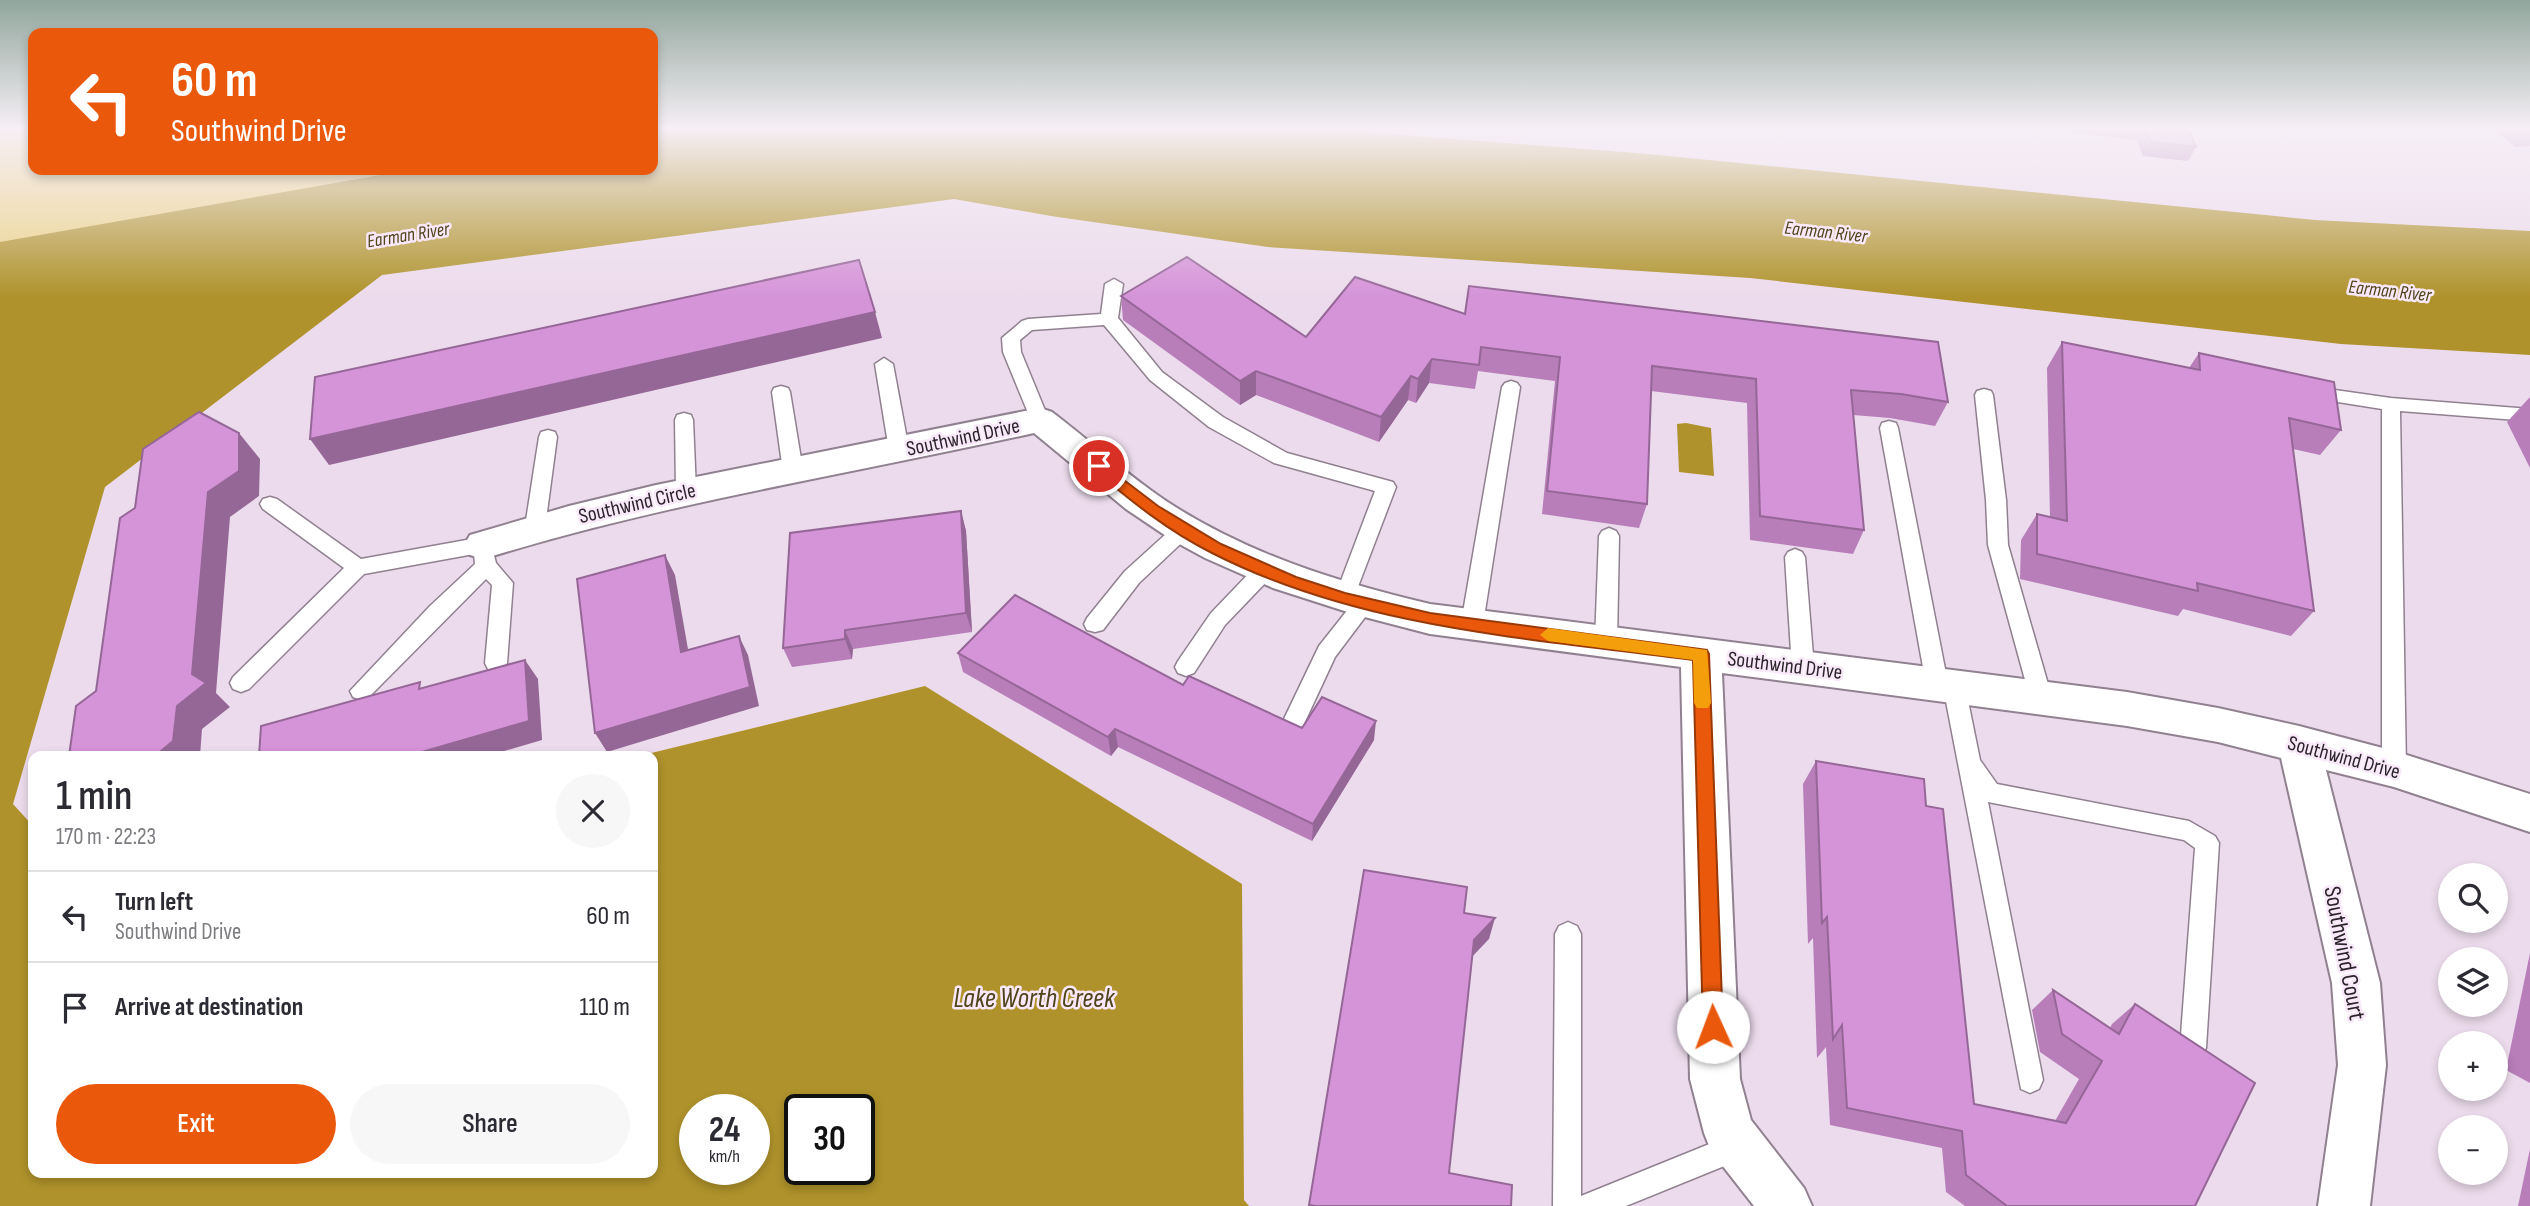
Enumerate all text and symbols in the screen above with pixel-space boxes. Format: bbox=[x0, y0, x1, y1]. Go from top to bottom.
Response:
text: 60 m bbox=[171, 52, 258, 111]
icon: left bbox=[56, 56, 147, 147]
text: Southwind Drive bbox=[171, 112, 347, 151]
water label: Earman River bbox=[1783, 217, 1869, 248]
water label: Earman River bbox=[365, 218, 452, 253]
water label: Earman River bbox=[2347, 276, 2433, 307]
street label: Southwind Drive bbox=[904, 413, 1022, 462]
pin bbox=[1069, 436, 1129, 496]
icon: arrive bbox=[1080, 447, 1118, 485]
street label: Southwind Circle bbox=[576, 478, 698, 529]
street label: Southwind Drive bbox=[1726, 646, 1844, 685]
street label: Southwind Drive bbox=[2285, 730, 2403, 784]
text: 1 min bbox=[56, 771, 132, 822]
button: close bbox=[556, 774, 630, 848]
text: 170 m · 22:23 bbox=[56, 823, 156, 851]
map controls bbox=[2438, 863, 2508, 1185]
button: search bbox=[2438, 863, 2508, 933]
street label: Southwind Court bbox=[2317, 884, 2372, 1023]
text: Turn left bbox=[115, 887, 193, 918]
icon: left bbox=[56, 898, 94, 936]
text: 60 m bbox=[586, 901, 630, 932]
text: Southwind Drive bbox=[115, 918, 241, 946]
button: layers bbox=[2438, 947, 2508, 1017]
water label: Lake Worth Creek bbox=[954, 982, 1116, 1015]
icon: arrive bbox=[56, 989, 94, 1027]
position arrow bbox=[1676, 990, 1750, 1064]
text: Arrive at destination bbox=[115, 992, 303, 1023]
text: 110 m bbox=[579, 992, 630, 1023]
button: + bbox=[2438, 1031, 2508, 1101]
button: Exit bbox=[56, 1084, 336, 1164]
button: Share bbox=[350, 1084, 630, 1164]
speed limit sign: 30 bbox=[784, 1094, 875, 1185]
text: 24 bbox=[709, 1109, 740, 1152]
button: − bbox=[2438, 1115, 2508, 1185]
text: km/h bbox=[709, 1146, 740, 1167]

